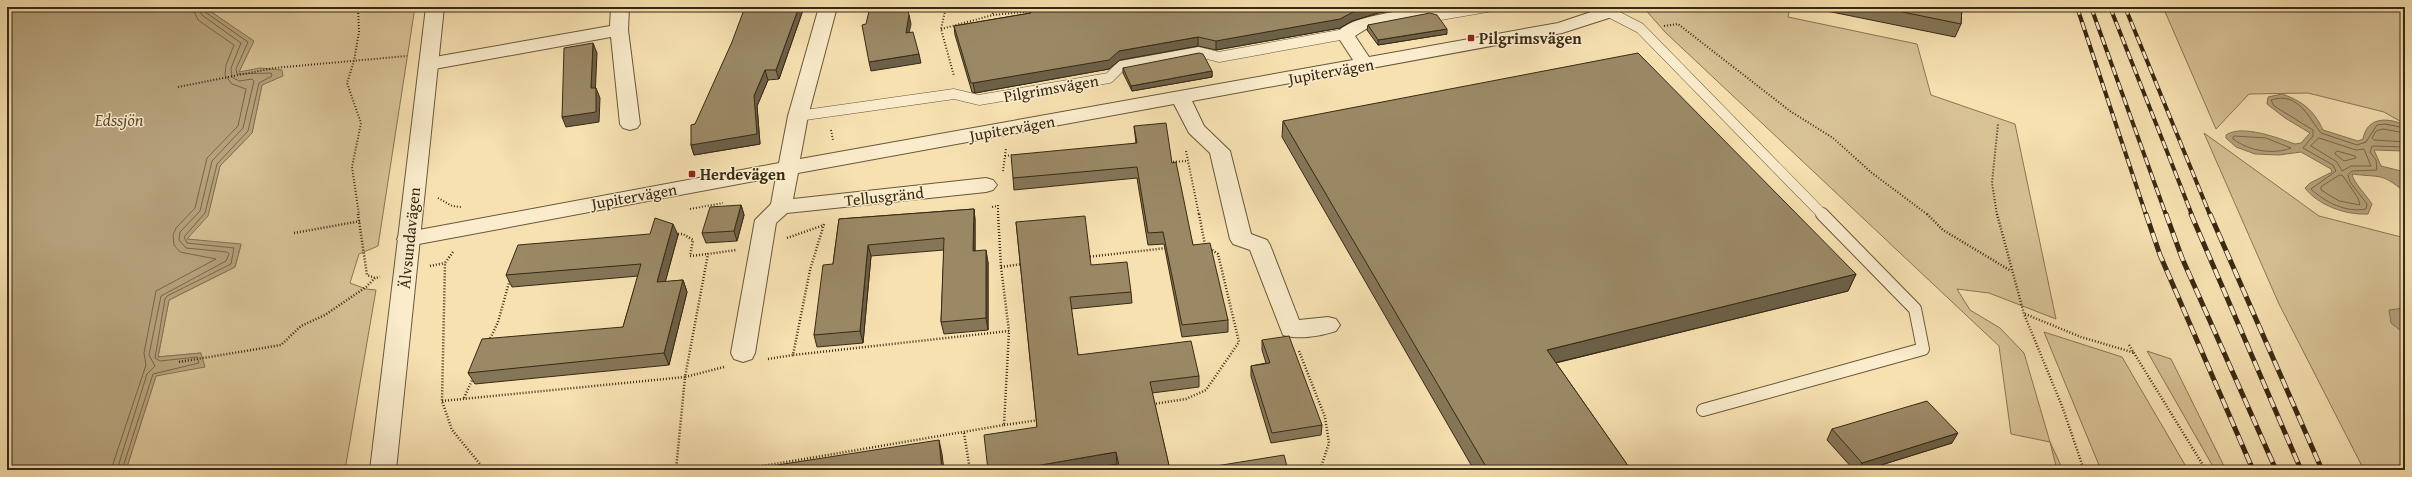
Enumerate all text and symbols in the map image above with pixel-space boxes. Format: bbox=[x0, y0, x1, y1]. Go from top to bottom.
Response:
place label: Pilgrimsvägen bbox=[1479, 26, 1582, 50]
marker: Pilgrimsvägen bbox=[1466, 33, 1476, 43]
street label: Jupitervägen bbox=[1284, 52, 1376, 91]
street label: Pilgrimsvägen bbox=[1002, 68, 1100, 108]
water label: Edssjön bbox=[94, 107, 144, 132]
street label: Jupitervägen bbox=[965, 109, 1057, 148]
place label: Herdevägen bbox=[700, 162, 786, 186]
marker: Herdevägen bbox=[687, 169, 697, 179]
street label: Jupitervägen bbox=[587, 177, 679, 216]
street label: Tellusgränd bbox=[843, 180, 925, 212]
street label: Älvsundavägen bbox=[392, 186, 426, 290]

